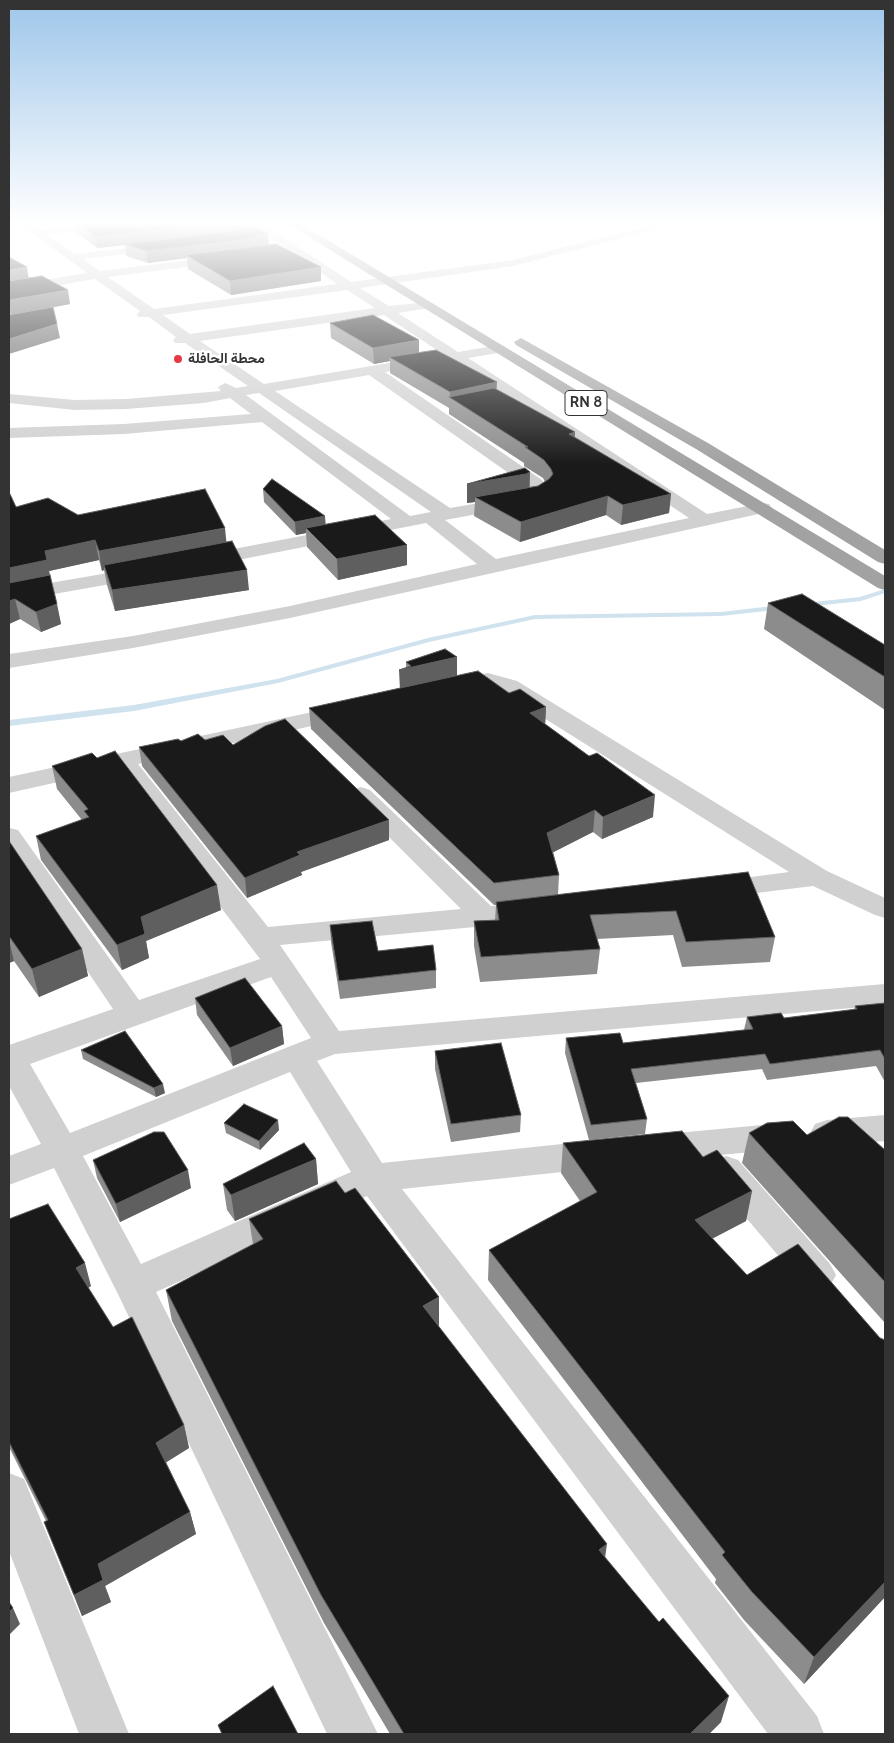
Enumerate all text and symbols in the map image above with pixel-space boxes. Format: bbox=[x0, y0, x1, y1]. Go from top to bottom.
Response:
place label: محطة الحافلة bbox=[188, 351, 265, 367]
marker: محطة الحافلة bbox=[172, 353, 184, 365]
road number: RN 8 bbox=[565, 390, 607, 416]

